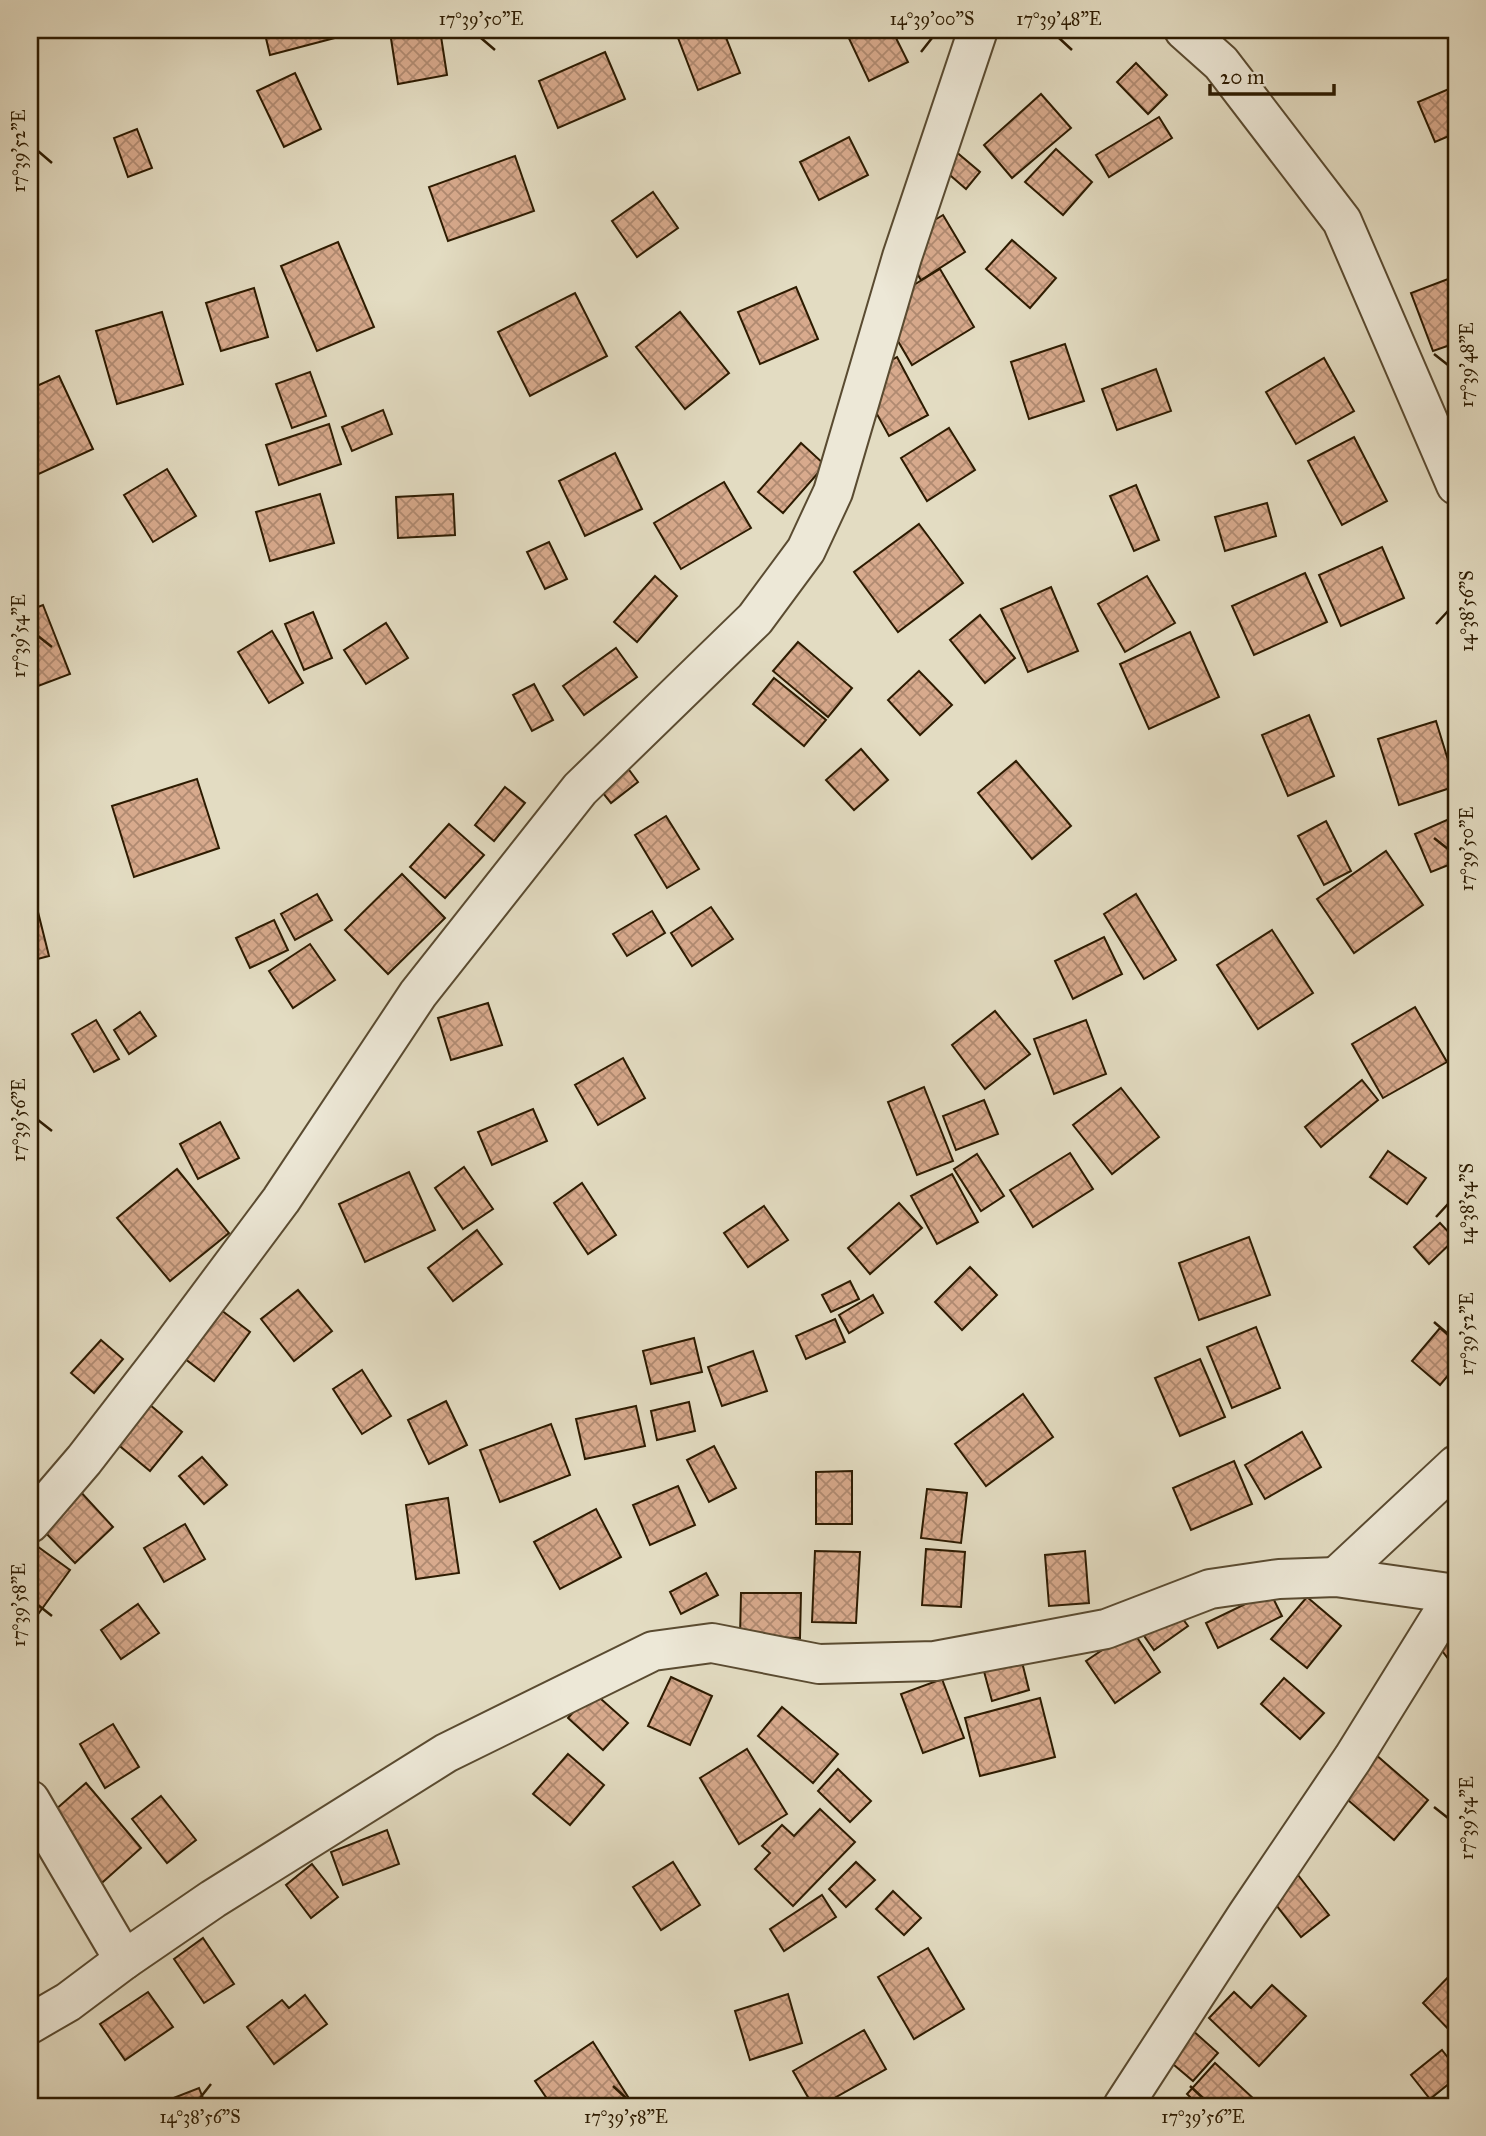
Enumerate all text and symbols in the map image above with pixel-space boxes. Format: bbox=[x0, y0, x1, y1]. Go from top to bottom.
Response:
text: 17°39'50"E bbox=[439, 8, 523, 30]
text: 14°39'00"S bbox=[890, 8, 974, 30]
text: 17°39'48"E bbox=[1016, 8, 1102, 30]
scale bar bbox=[1210, 52, 1334, 96]
text: 20 m bbox=[1220, 64, 1265, 90]
text: 17°39'52"E bbox=[8, 109, 30, 193]
text: 17°39'48"E bbox=[1456, 322, 1478, 408]
text: 14°38'56"S bbox=[1456, 570, 1478, 652]
text: 17°39'54"E bbox=[8, 594, 30, 678]
text: 17°39'50"E bbox=[1456, 807, 1478, 891]
text: 17°39'56"E bbox=[8, 1078, 30, 1162]
text: 14°38'54"S bbox=[1456, 1163, 1478, 1245]
text: 17°39'52"E bbox=[1456, 1292, 1478, 1376]
text: 17°39'58"E bbox=[8, 1563, 30, 1647]
text: 17°39'54"E bbox=[1456, 1776, 1478, 1860]
text: 14°38'56"S bbox=[159, 2106, 241, 2128]
text: 17°39'58"E bbox=[584, 2106, 668, 2128]
text: 17°39'56"E bbox=[1161, 2106, 1245, 2128]

